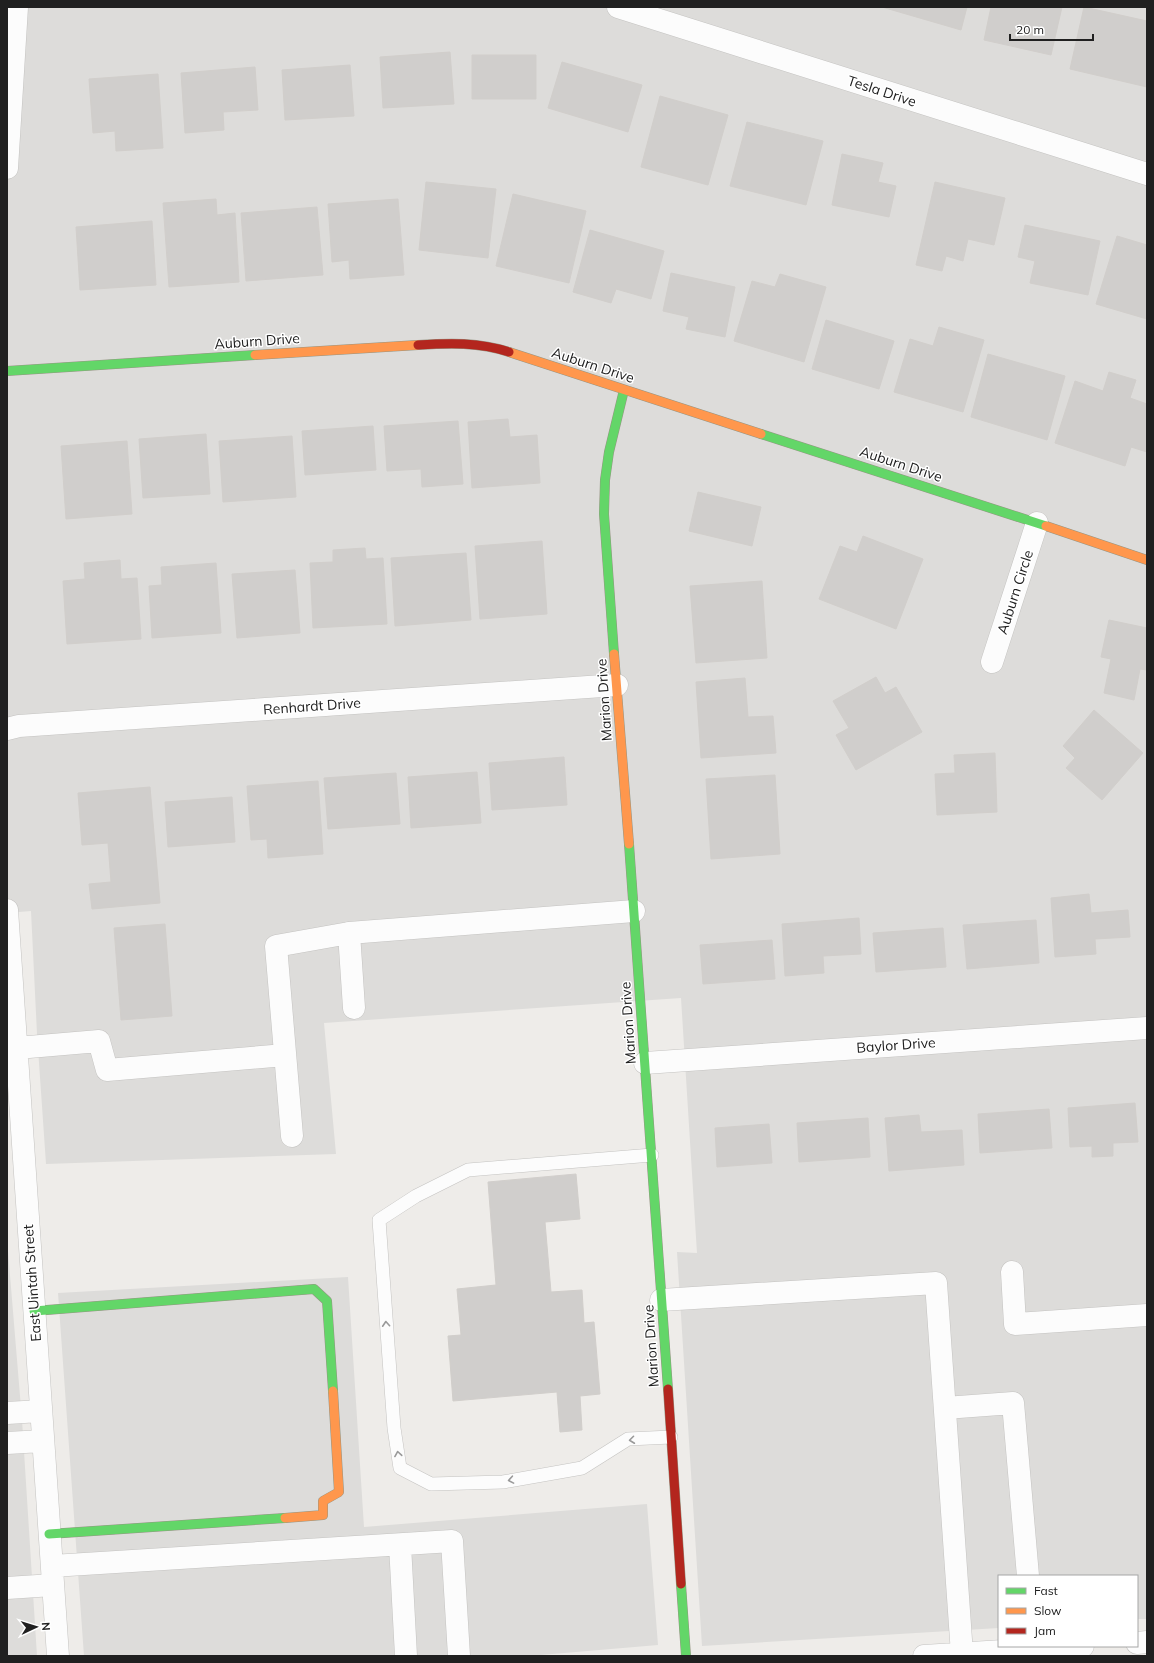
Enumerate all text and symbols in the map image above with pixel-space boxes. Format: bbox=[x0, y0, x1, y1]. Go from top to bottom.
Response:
scale bar bbox=[1010, 16, 1093, 42]
text: 20 m bbox=[1016, 22, 1044, 37]
street label: Tesla Drive bbox=[845, 71, 919, 111]
street label: Auburn Drive bbox=[214, 329, 300, 353]
street label: Auburn Drive bbox=[550, 343, 636, 387]
street label: Auburn Drive bbox=[858, 442, 944, 486]
street label: Auburn Circle bbox=[993, 548, 1037, 636]
street label: Marion Drive bbox=[592, 658, 616, 742]
street label: Renhardt Drive bbox=[263, 694, 361, 718]
street label: Marion Drive bbox=[616, 981, 640, 1065]
street label: Baylor Drive bbox=[856, 1033, 936, 1057]
street label: East Uintah Street bbox=[19, 1224, 45, 1342]
street label: Marion Drive bbox=[639, 1304, 663, 1388]
one-way arrow bbox=[382, 1321, 391, 1327]
one-way arrow bbox=[629, 1435, 635, 1444]
one-way arrow bbox=[394, 1450, 403, 1457]
one-way arrow bbox=[508, 1475, 514, 1484]
legend bbox=[998, 1575, 1138, 1647]
text: Fast bbox=[1034, 1583, 1058, 1598]
text: Slow bbox=[1034, 1603, 1062, 1618]
north arrow bbox=[16, 1607, 56, 1647]
text: N bbox=[39, 1622, 53, 1631]
text: Jam bbox=[1034, 1623, 1056, 1638]

